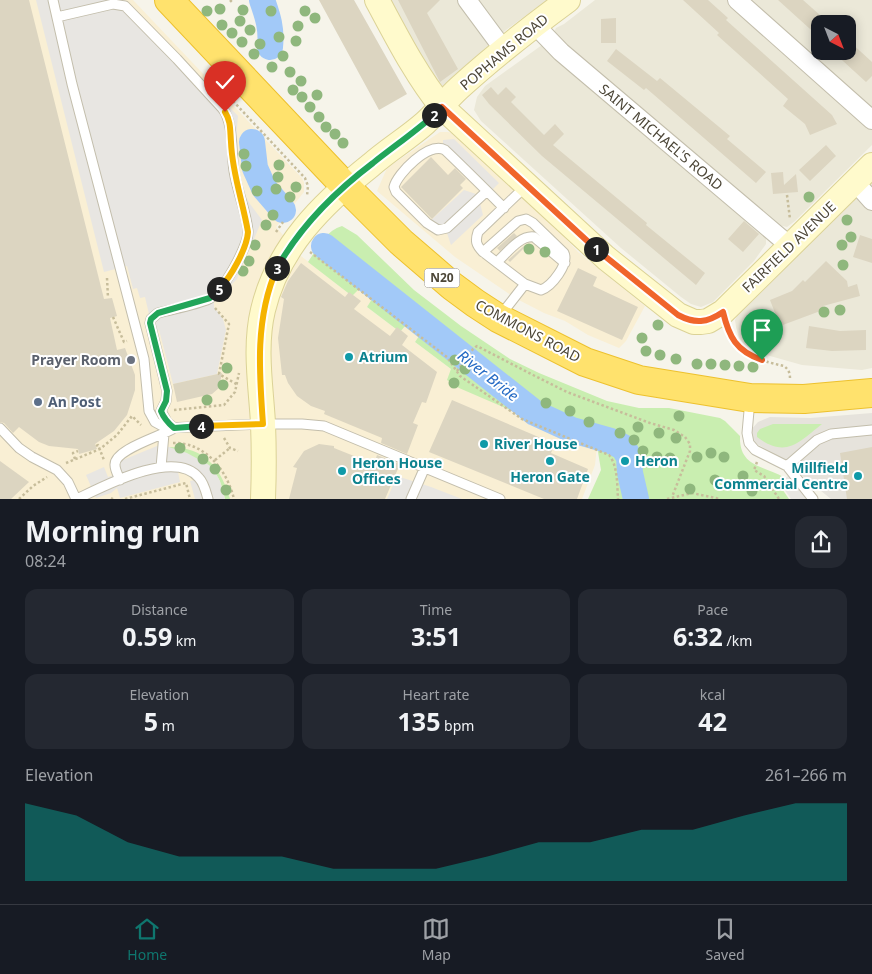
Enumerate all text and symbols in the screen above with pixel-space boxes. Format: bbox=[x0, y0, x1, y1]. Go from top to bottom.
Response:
street label: POPHAMS ROAD bbox=[456, 9, 552, 94]
north arrow bbox=[811, 15, 856, 60]
map controls bbox=[811, 15, 856, 60]
pin bbox=[204, 61, 246, 112]
icon: check bbox=[211, 68, 239, 96]
street label: SAINT MICHAEL'S ROAD bbox=[595, 79, 727, 194]
pin: 2 bbox=[422, 102, 446, 128]
text: 2 bbox=[430, 106, 439, 125]
street label: FAIRFIELD AVENUE bbox=[738, 197, 840, 296]
pin: 1 bbox=[584, 236, 608, 262]
text: 1 bbox=[592, 240, 601, 259]
pin: 3 bbox=[264, 256, 290, 280]
text: 3 bbox=[273, 259, 282, 278]
road number: N20 bbox=[424, 268, 460, 288]
pin: 5 bbox=[206, 276, 232, 302]
text: 5 bbox=[215, 280, 224, 299]
street label: COMMONS ROAD bbox=[472, 295, 584, 366]
pin bbox=[741, 309, 783, 360]
icon: arrive bbox=[748, 316, 776, 344]
water label: River Bride bbox=[454, 345, 523, 406]
place label: Atrium bbox=[359, 347, 408, 366]
place label: Prayer Room bbox=[31, 350, 121, 369]
marker: Atrium bbox=[343, 351, 355, 363]
marker: Prayer Room bbox=[125, 354, 137, 366]
place label: An Post bbox=[48, 392, 101, 411]
marker: An Post bbox=[32, 396, 44, 408]
pin: 4 bbox=[188, 414, 214, 438]
text: 4 bbox=[197, 417, 206, 436]
place label: River House bbox=[494, 434, 578, 453]
marker: River House bbox=[478, 438, 490, 450]
place label: Heron bbox=[635, 451, 678, 470]
place label: Heron House Offices bbox=[352, 453, 442, 488]
marker: Heron Gate bbox=[544, 455, 556, 467]
marker: Heron bbox=[619, 455, 631, 467]
place label: Millfield Commercial Centre bbox=[714, 458, 848, 493]
marker: Heron House Offices bbox=[336, 465, 348, 477]
place label: Heron Gate bbox=[510, 467, 590, 486]
marker: Millfield Commercial Centre bbox=[852, 470, 864, 482]
text: Morning run bbox=[25, 512, 200, 550]
button: share bbox=[795, 516, 847, 568]
text: 08:24 bbox=[25, 550, 66, 572]
text: Distance bbox=[131, 600, 188, 619]
text: Time bbox=[420, 600, 452, 619]
text: Pace bbox=[697, 600, 728, 619]
text: 0.59 bbox=[122, 619, 172, 653]
text: 3:51 bbox=[411, 619, 461, 653]
text: 6:32 bbox=[673, 619, 723, 653]
text: km bbox=[172, 631, 196, 650]
text: /km bbox=[723, 631, 752, 650]
text: Elevation bbox=[129, 685, 189, 704]
text: Heart rate bbox=[403, 685, 469, 704]
text: kcal bbox=[700, 685, 725, 704]
text: 5 bbox=[144, 704, 158, 738]
text: 135 bbox=[398, 704, 440, 738]
text: 42 bbox=[698, 704, 727, 738]
text: m bbox=[158, 716, 175, 735]
text: bpm bbox=[440, 716, 474, 735]
text: Elevation bbox=[25, 764, 93, 786]
text: 261–266 m bbox=[765, 764, 847, 786]
tab: Home bbox=[127, 915, 167, 964]
tab: Map bbox=[422, 915, 451, 964]
tab: Saved bbox=[706, 915, 745, 964]

